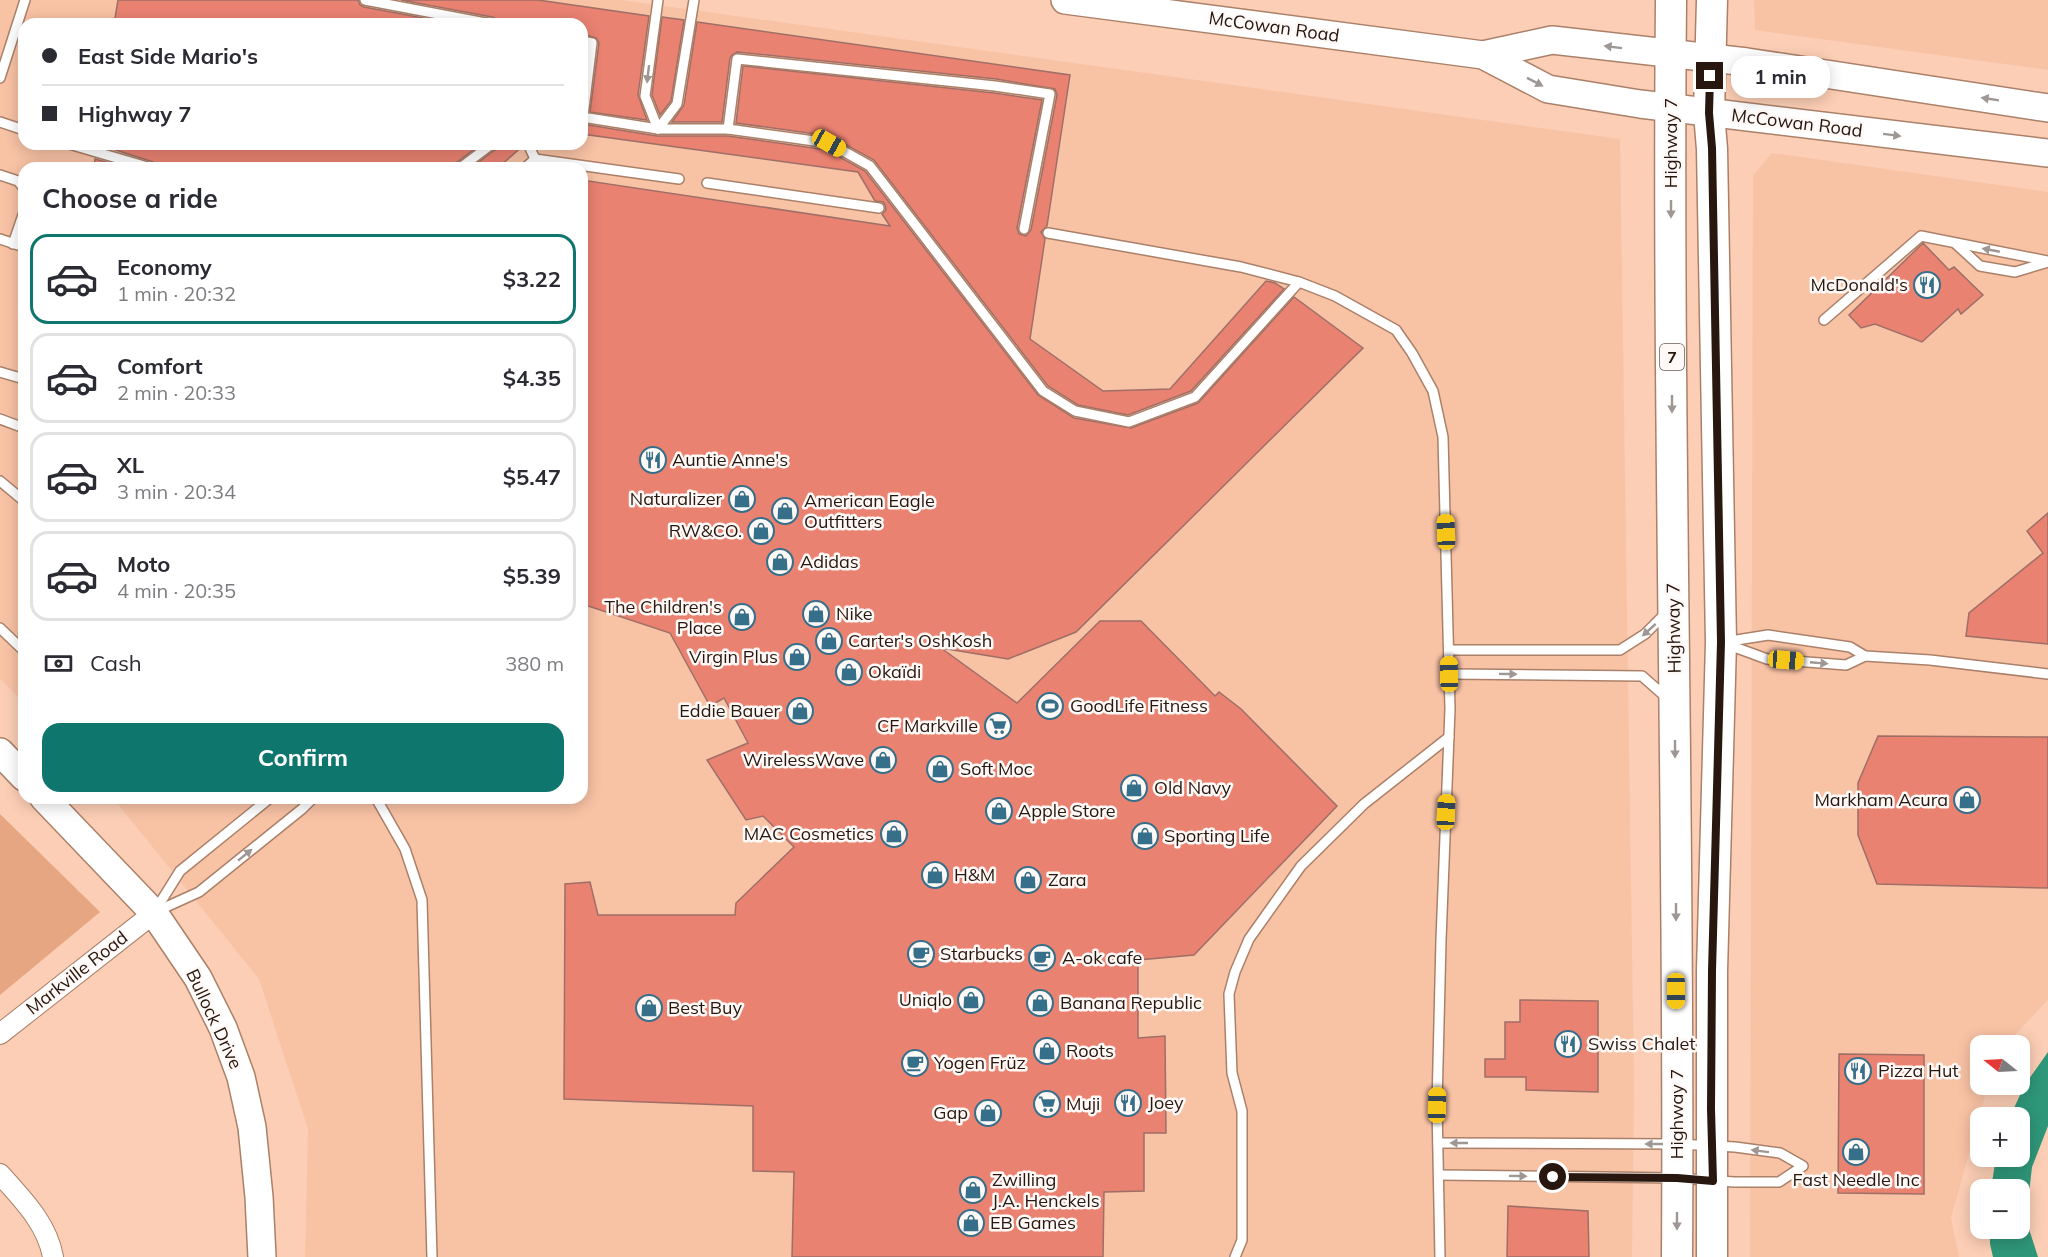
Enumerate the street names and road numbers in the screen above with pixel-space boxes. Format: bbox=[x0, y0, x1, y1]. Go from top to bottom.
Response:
street label: McCowan Road bbox=[1207, 6, 1341, 47]
street label: Highway 7 bbox=[1659, 98, 1682, 188]
street label: McCowan Road bbox=[1730, 103, 1864, 142]
road number: 7 bbox=[1660, 344, 1684, 370]
street label: Highway 7 bbox=[1661, 583, 1686, 674]
street label: Markville Road bbox=[21, 926, 132, 1019]
street label: Bullock Drive bbox=[181, 965, 248, 1073]
street label: Highway 7 bbox=[1665, 1069, 1688, 1159]

